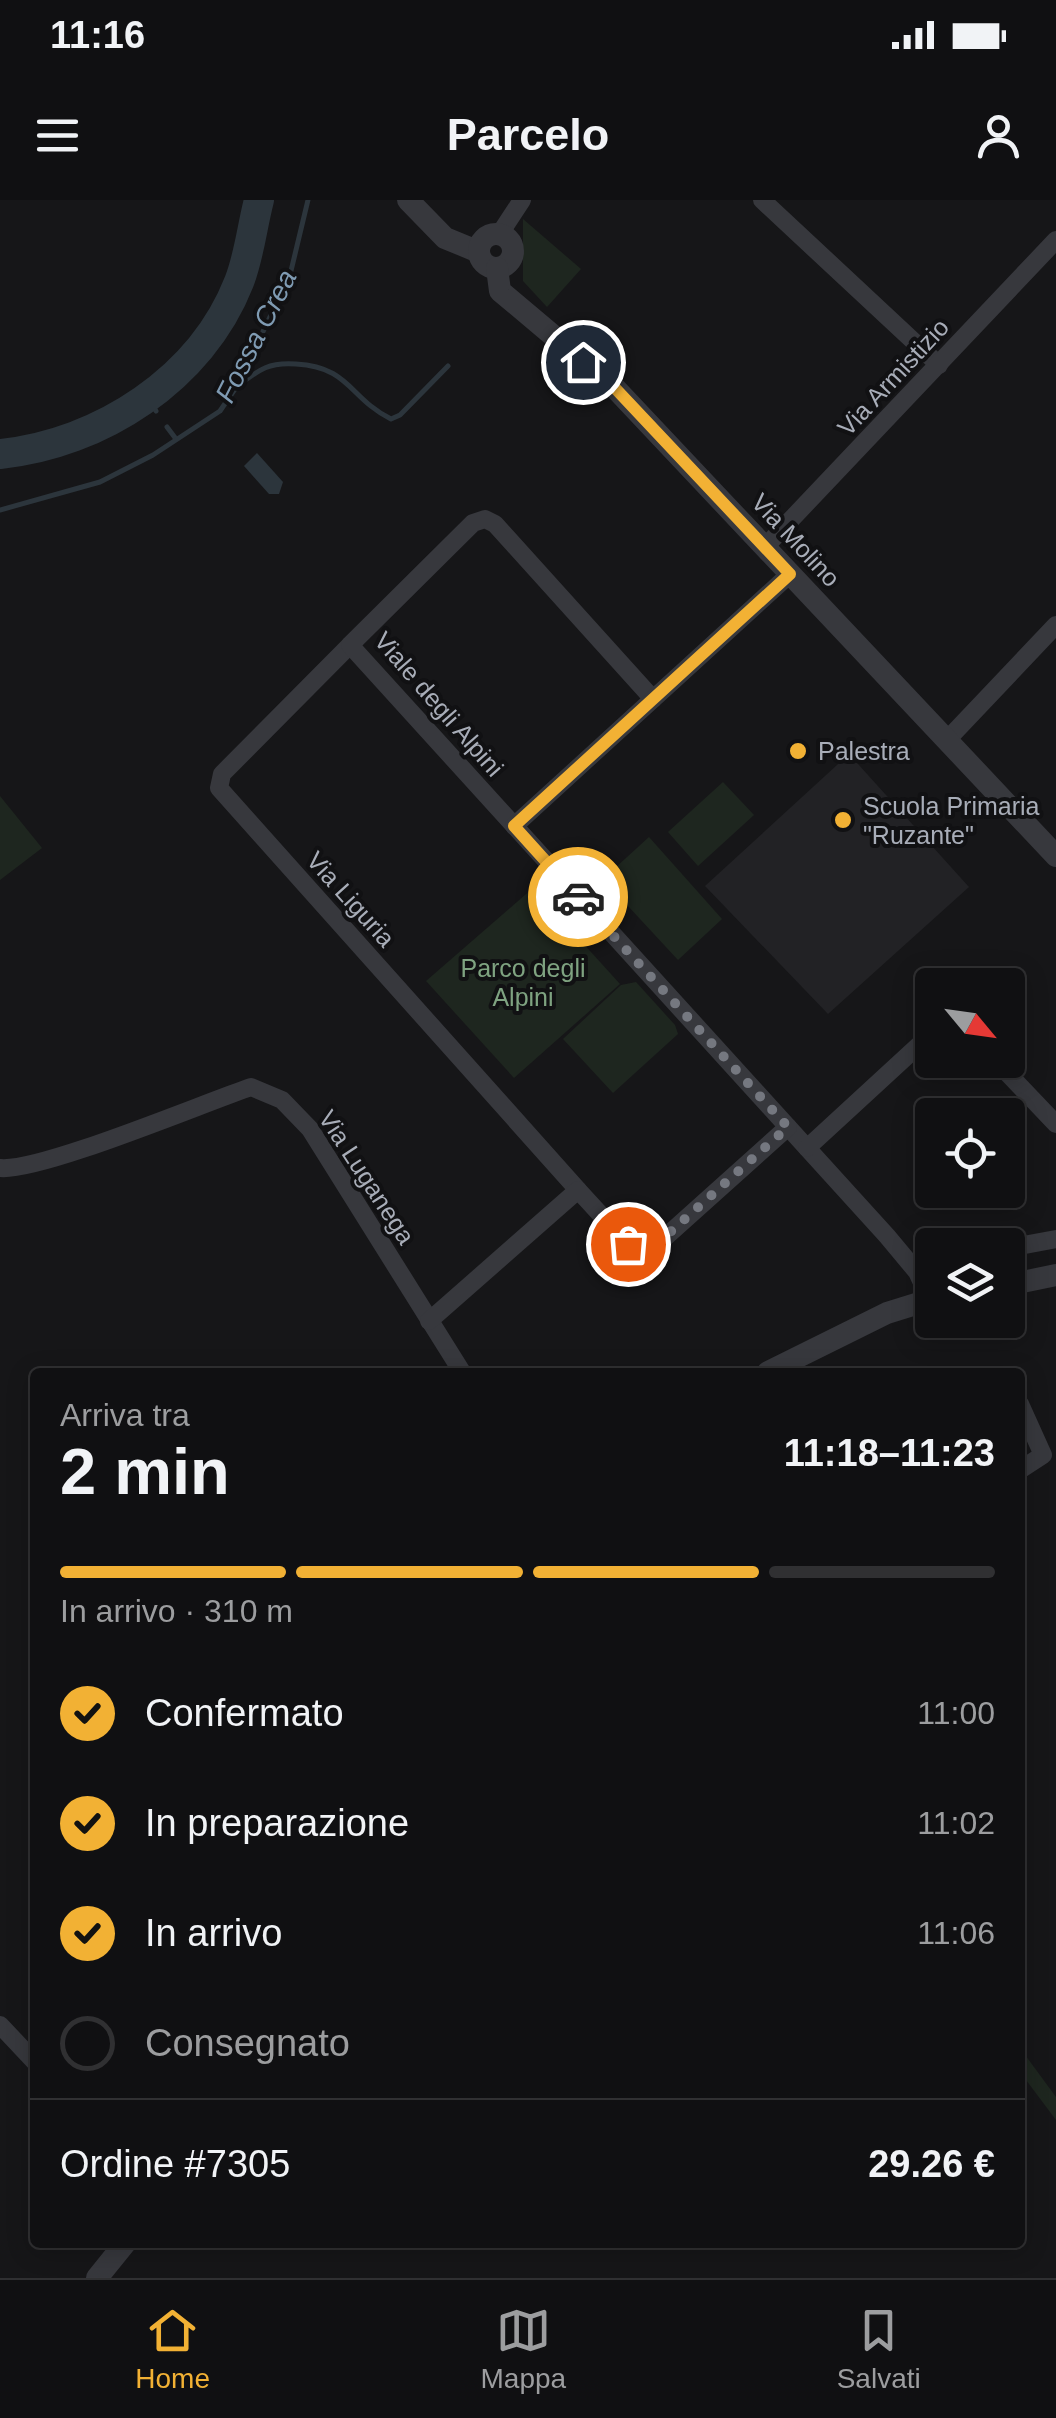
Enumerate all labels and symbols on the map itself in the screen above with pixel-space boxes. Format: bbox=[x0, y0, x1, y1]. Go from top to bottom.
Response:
water label: Fossa Crea bbox=[209, 264, 303, 408]
street label: Via Armistizio bbox=[832, 313, 954, 441]
pin bbox=[541, 320, 626, 405]
street label: Via Molino bbox=[746, 488, 846, 592]
street label: Viale degli Alpini bbox=[369, 626, 509, 782]
place label: Palestra bbox=[818, 737, 910, 765]
marker: Palestra bbox=[787, 740, 809, 762]
place label: Scuola Primaria "Ruzante" bbox=[863, 792, 1040, 849]
marker: Scuola Primaria "Ruzante" bbox=[832, 809, 854, 831]
street label: Via Liguria bbox=[301, 846, 401, 952]
courier bbox=[528, 847, 628, 947]
park label: Parco degli Alpini bbox=[460, 954, 586, 1011]
north arrow bbox=[915, 968, 1025, 1078]
street label: Via Luganega bbox=[313, 1105, 421, 1249]
pin bbox=[586, 1202, 671, 1287]

